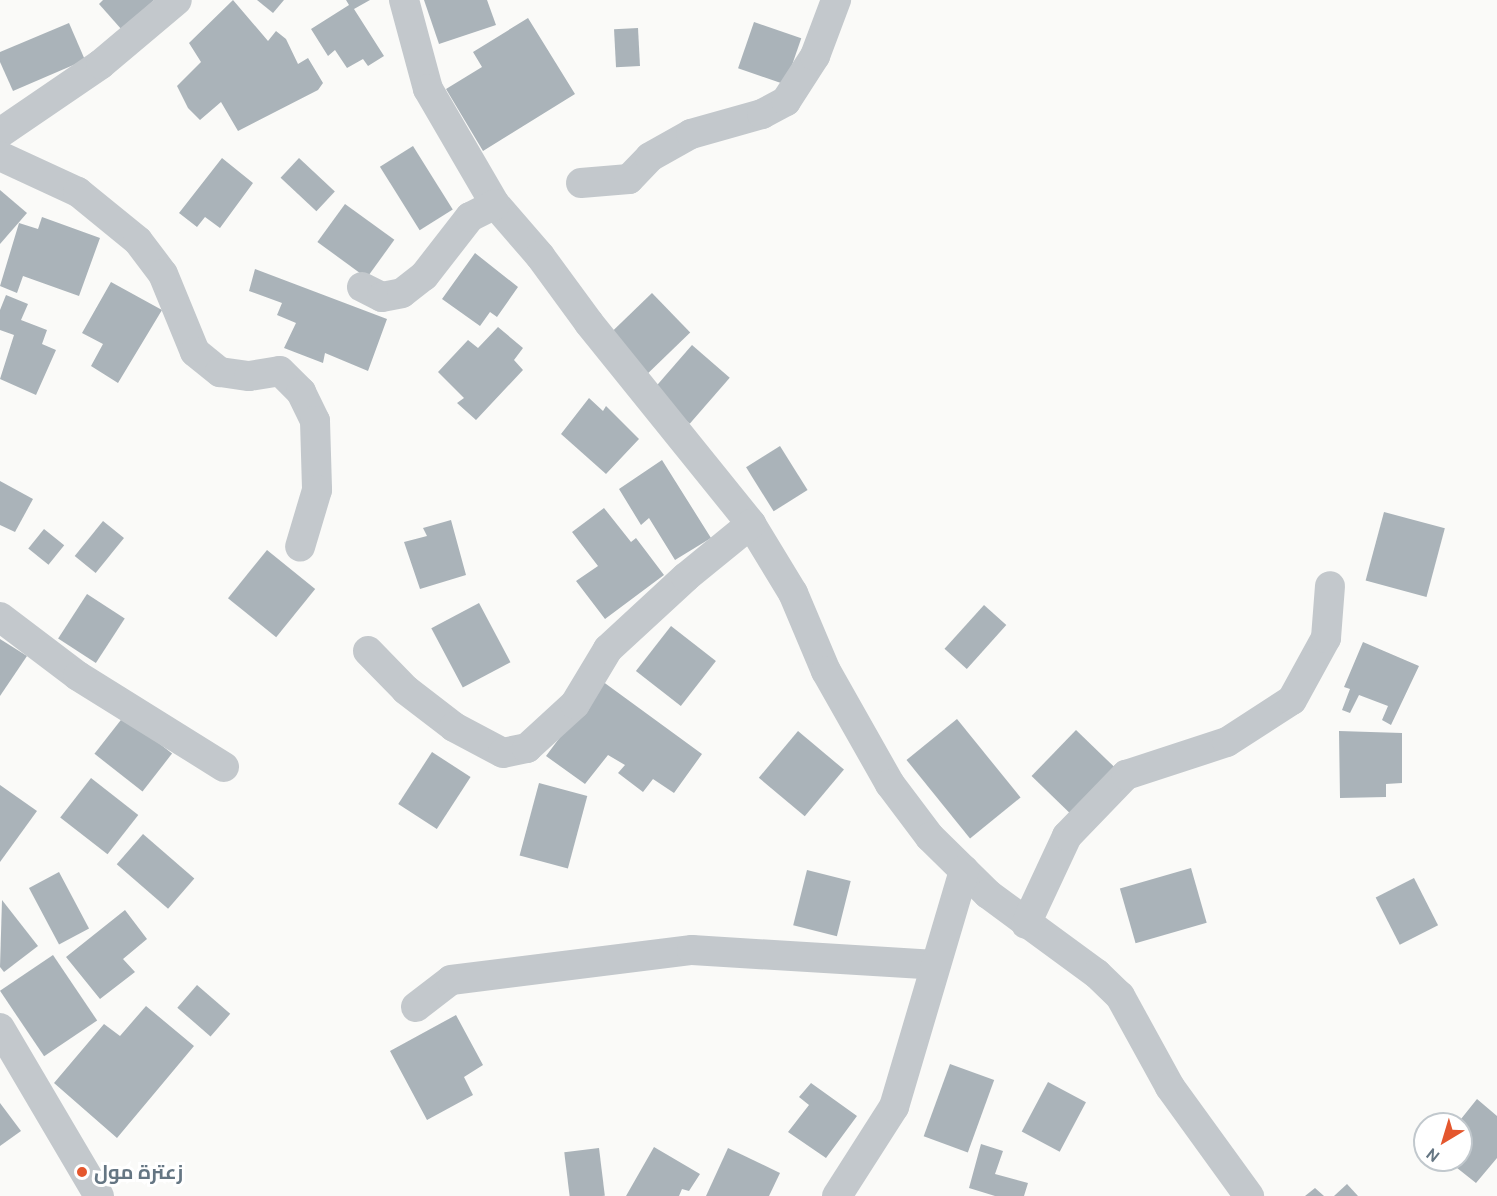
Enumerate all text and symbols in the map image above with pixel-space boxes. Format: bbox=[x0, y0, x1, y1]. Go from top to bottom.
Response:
north arrow bbox=[1413, 1112, 1473, 1172]
text: N bbox=[1423, 1144, 1443, 1166]
place label: زعترة مول bbox=[94, 1160, 183, 1184]
marker: زعترة مول bbox=[75, 1165, 89, 1179]

